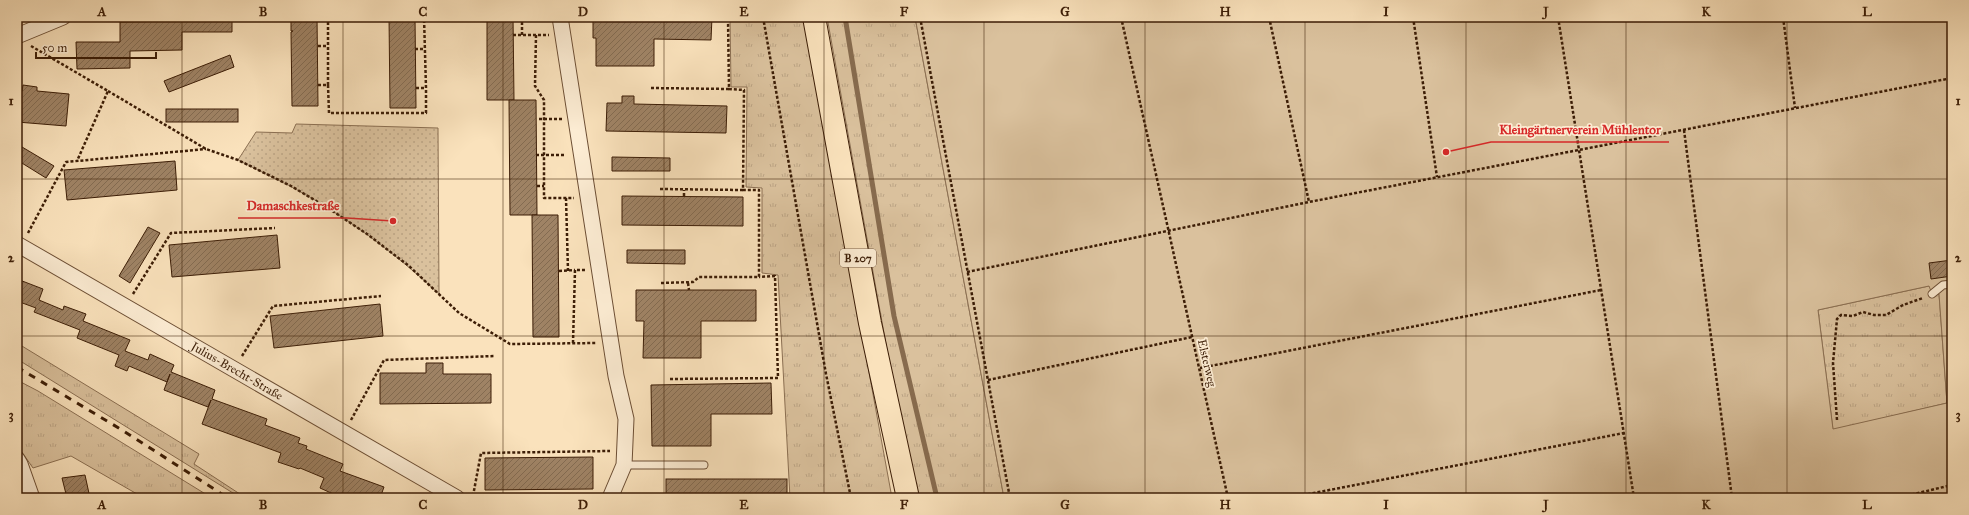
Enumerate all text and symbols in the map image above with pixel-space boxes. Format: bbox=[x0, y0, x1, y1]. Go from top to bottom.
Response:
text: A bbox=[97, 4, 107, 20]
text: B bbox=[259, 4, 268, 20]
text: C bbox=[419, 4, 428, 20]
text: D bbox=[578, 4, 588, 20]
text: E bbox=[739, 4, 749, 20]
text: F bbox=[900, 4, 909, 20]
text: G bbox=[1060, 4, 1070, 20]
text: H bbox=[1219, 4, 1231, 20]
text: I bbox=[1383, 4, 1389, 20]
text: J bbox=[1541, 4, 1549, 20]
text: K bbox=[1701, 4, 1711, 20]
text: L bbox=[1862, 4, 1872, 20]
scale bar bbox=[36, 34, 156, 60]
text: 50 m bbox=[42, 41, 67, 55]
text: 1 bbox=[8, 93, 14, 109]
text: 1 bbox=[1955, 93, 1961, 109]
callout: Kleingärtnerverein Mühlentor bbox=[1491, 117, 1669, 142]
text: Kleingärtnerverein Mühlentor bbox=[1499, 122, 1662, 138]
callout: Damaschkestraße bbox=[238, 193, 347, 218]
text: Damaschkestraße bbox=[247, 198, 340, 214]
road number: B 207 bbox=[840, 249, 876, 267]
text: 2 bbox=[8, 250, 15, 266]
text: 2 bbox=[1955, 250, 1962, 266]
street label: Julius-Brecht-Straße bbox=[186, 338, 285, 403]
street label: Elsterweg bbox=[1194, 338, 1219, 389]
text: 3 bbox=[8, 407, 14, 423]
text: 3 bbox=[1955, 407, 1961, 423]
text: A bbox=[97, 497, 107, 513]
text: B bbox=[259, 497, 268, 513]
text: C bbox=[419, 497, 428, 513]
text: D bbox=[578, 497, 588, 513]
text: E bbox=[739, 497, 749, 513]
text: F bbox=[900, 497, 909, 513]
text: G bbox=[1060, 497, 1070, 513]
text: H bbox=[1219, 497, 1231, 513]
text: I bbox=[1383, 497, 1389, 513]
text: J bbox=[1541, 497, 1549, 513]
text: K bbox=[1701, 497, 1711, 513]
text: L bbox=[1862, 497, 1872, 513]

